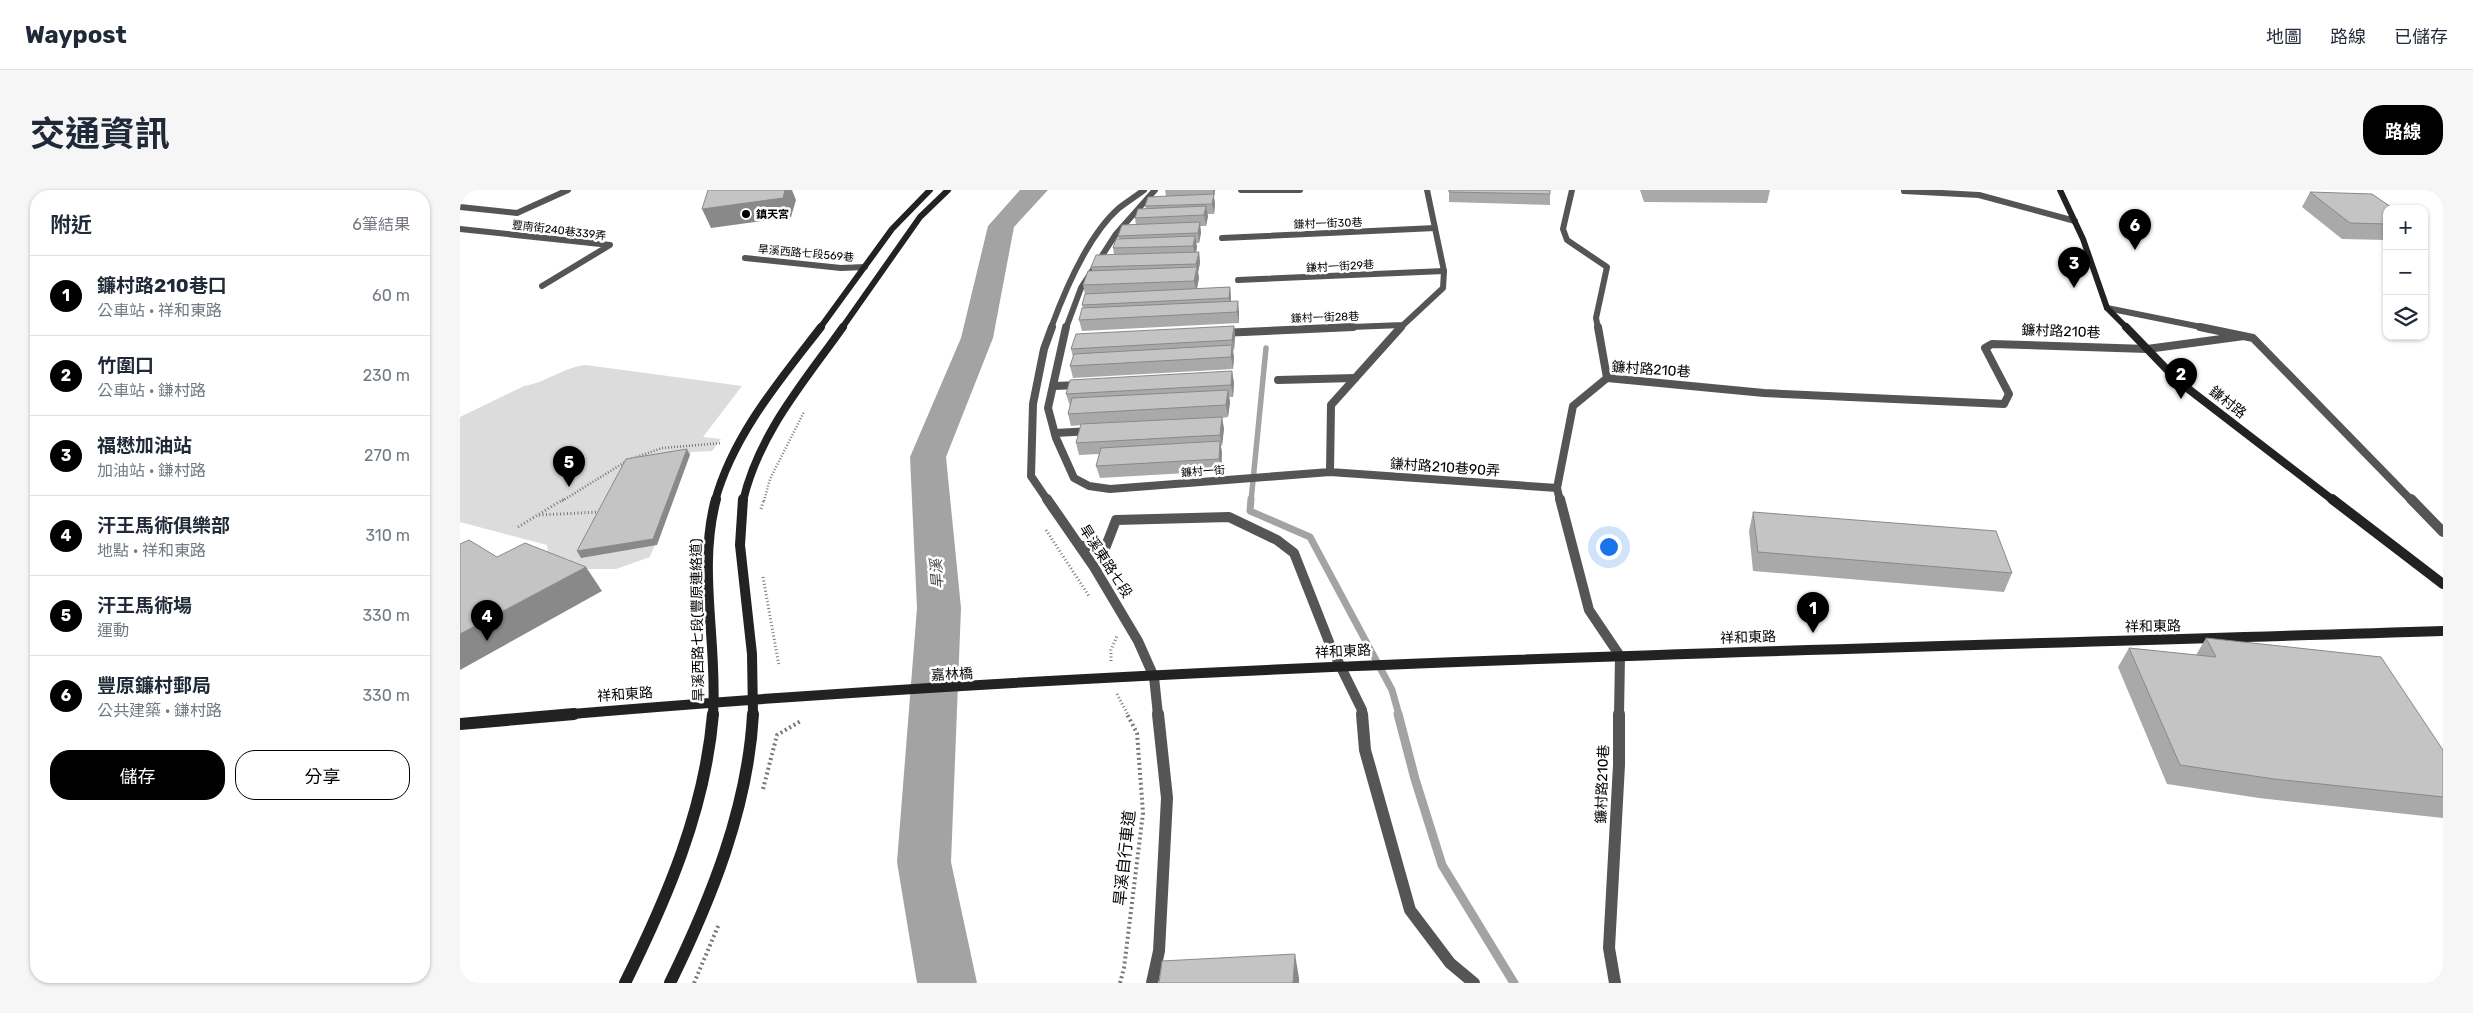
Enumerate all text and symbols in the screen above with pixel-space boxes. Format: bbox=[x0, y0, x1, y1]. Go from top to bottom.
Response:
text: Waypost bbox=[25, 21, 127, 49]
text: 地圖 bbox=[2266, 26, 2302, 48]
text: 路線 bbox=[2330, 26, 2366, 48]
text: 已儲存 bbox=[2394, 26, 2448, 48]
button: 路線 bbox=[2363, 105, 2443, 155]
text: 交通資訊 bbox=[30, 113, 170, 155]
map controls bbox=[2383, 205, 2428, 340]
button: + bbox=[2383, 205, 2428, 250]
marker: 鎮天宮 bbox=[740, 208, 752, 220]
place label: 鎮天宮 bbox=[756, 208, 789, 221]
pin: 6 bbox=[2119, 209, 2151, 250]
text: 附近 bbox=[50, 212, 92, 237]
text: 6筆結果 bbox=[352, 215, 410, 234]
street label: 鎌村一街30巷 bbox=[1294, 216, 1363, 231]
street label: 豐南街240巷339弄 bbox=[511, 218, 607, 243]
street label: 旱溪西路七段569巷 bbox=[757, 243, 855, 264]
pin: 3 bbox=[2058, 247, 2090, 288]
button: − bbox=[2383, 250, 2428, 295]
street label: 鎌村一街29巷 bbox=[1306, 258, 1374, 275]
text: 鐮村路210巷口 bbox=[97, 274, 227, 297]
text: 1 bbox=[62, 286, 70, 305]
text: 60 m bbox=[372, 286, 410, 305]
button: layers bbox=[2383, 295, 2428, 340]
text: 公車站 · 祥和東路 bbox=[97, 301, 222, 320]
street label: 鎌村一街28巷 bbox=[1291, 310, 1359, 325]
street label: 鐮村路210巷 bbox=[2021, 322, 2101, 341]
text: 竹圍口 bbox=[97, 354, 154, 377]
street label: 鐮村路210巷 bbox=[1611, 358, 1691, 381]
pin: 2 bbox=[2165, 358, 2197, 399]
text: 2 bbox=[61, 366, 71, 385]
text: 230 m bbox=[363, 366, 410, 385]
text: 公車站 · 鎌村路 bbox=[97, 381, 206, 400]
street label: 鎌村路 bbox=[2206, 383, 2249, 422]
text: 福懋加油站 bbox=[97, 434, 192, 457]
text: 3 bbox=[61, 446, 71, 465]
text: 270 m bbox=[364, 446, 410, 465]
pin: 5 bbox=[553, 446, 585, 487]
street label: 鎌村路210巷90弄 bbox=[1389, 455, 1501, 480]
text: 加油站 · 鎌村路 bbox=[97, 461, 206, 480]
street label: 鐮村一街 bbox=[1181, 463, 1225, 480]
text: 汗王馬術俱樂部 bbox=[97, 514, 230, 537]
street label: 旱溪東路七段 bbox=[1076, 521, 1136, 601]
text: 4 bbox=[61, 526, 71, 545]
text: 310 m bbox=[366, 526, 410, 545]
your location bbox=[1596, 534, 1622, 560]
street label: 旱溪西路七段(豐原連絡道) bbox=[688, 538, 707, 702]
text: 地點 · 祥和東路 bbox=[97, 541, 206, 560]
water label: 旱溪 bbox=[927, 556, 947, 590]
pin: 1 bbox=[1797, 592, 1829, 633]
text: 汗王馬術場 bbox=[97, 594, 192, 617]
pin: 4 bbox=[471, 600, 503, 641]
text: 5 bbox=[61, 606, 71, 625]
text: 330 m bbox=[362, 606, 410, 625]
street label: 祥和東路 bbox=[2125, 618, 2181, 635]
text: 運動 bbox=[97, 621, 129, 640]
street label: 祥和東路 bbox=[1720, 628, 1776, 647]
street label: 祥和東路 bbox=[1315, 642, 1371, 661]
street label: 嘉林橋 bbox=[931, 665, 973, 684]
text: 豐原鐮村郵局 bbox=[97, 674, 211, 697]
street label: 祥和東路 bbox=[597, 684, 654, 705]
text: 6 bbox=[61, 686, 71, 705]
text: 330 m bbox=[362, 686, 410, 705]
text: 公共建築 · 鎌村路 bbox=[97, 701, 222, 720]
street label: 鐮村路210巷 bbox=[1593, 744, 1612, 824]
button: 儲存 bbox=[50, 750, 225, 800]
button: 分享 bbox=[235, 750, 410, 800]
street label: 旱溪自行車道 bbox=[1110, 809, 1139, 907]

